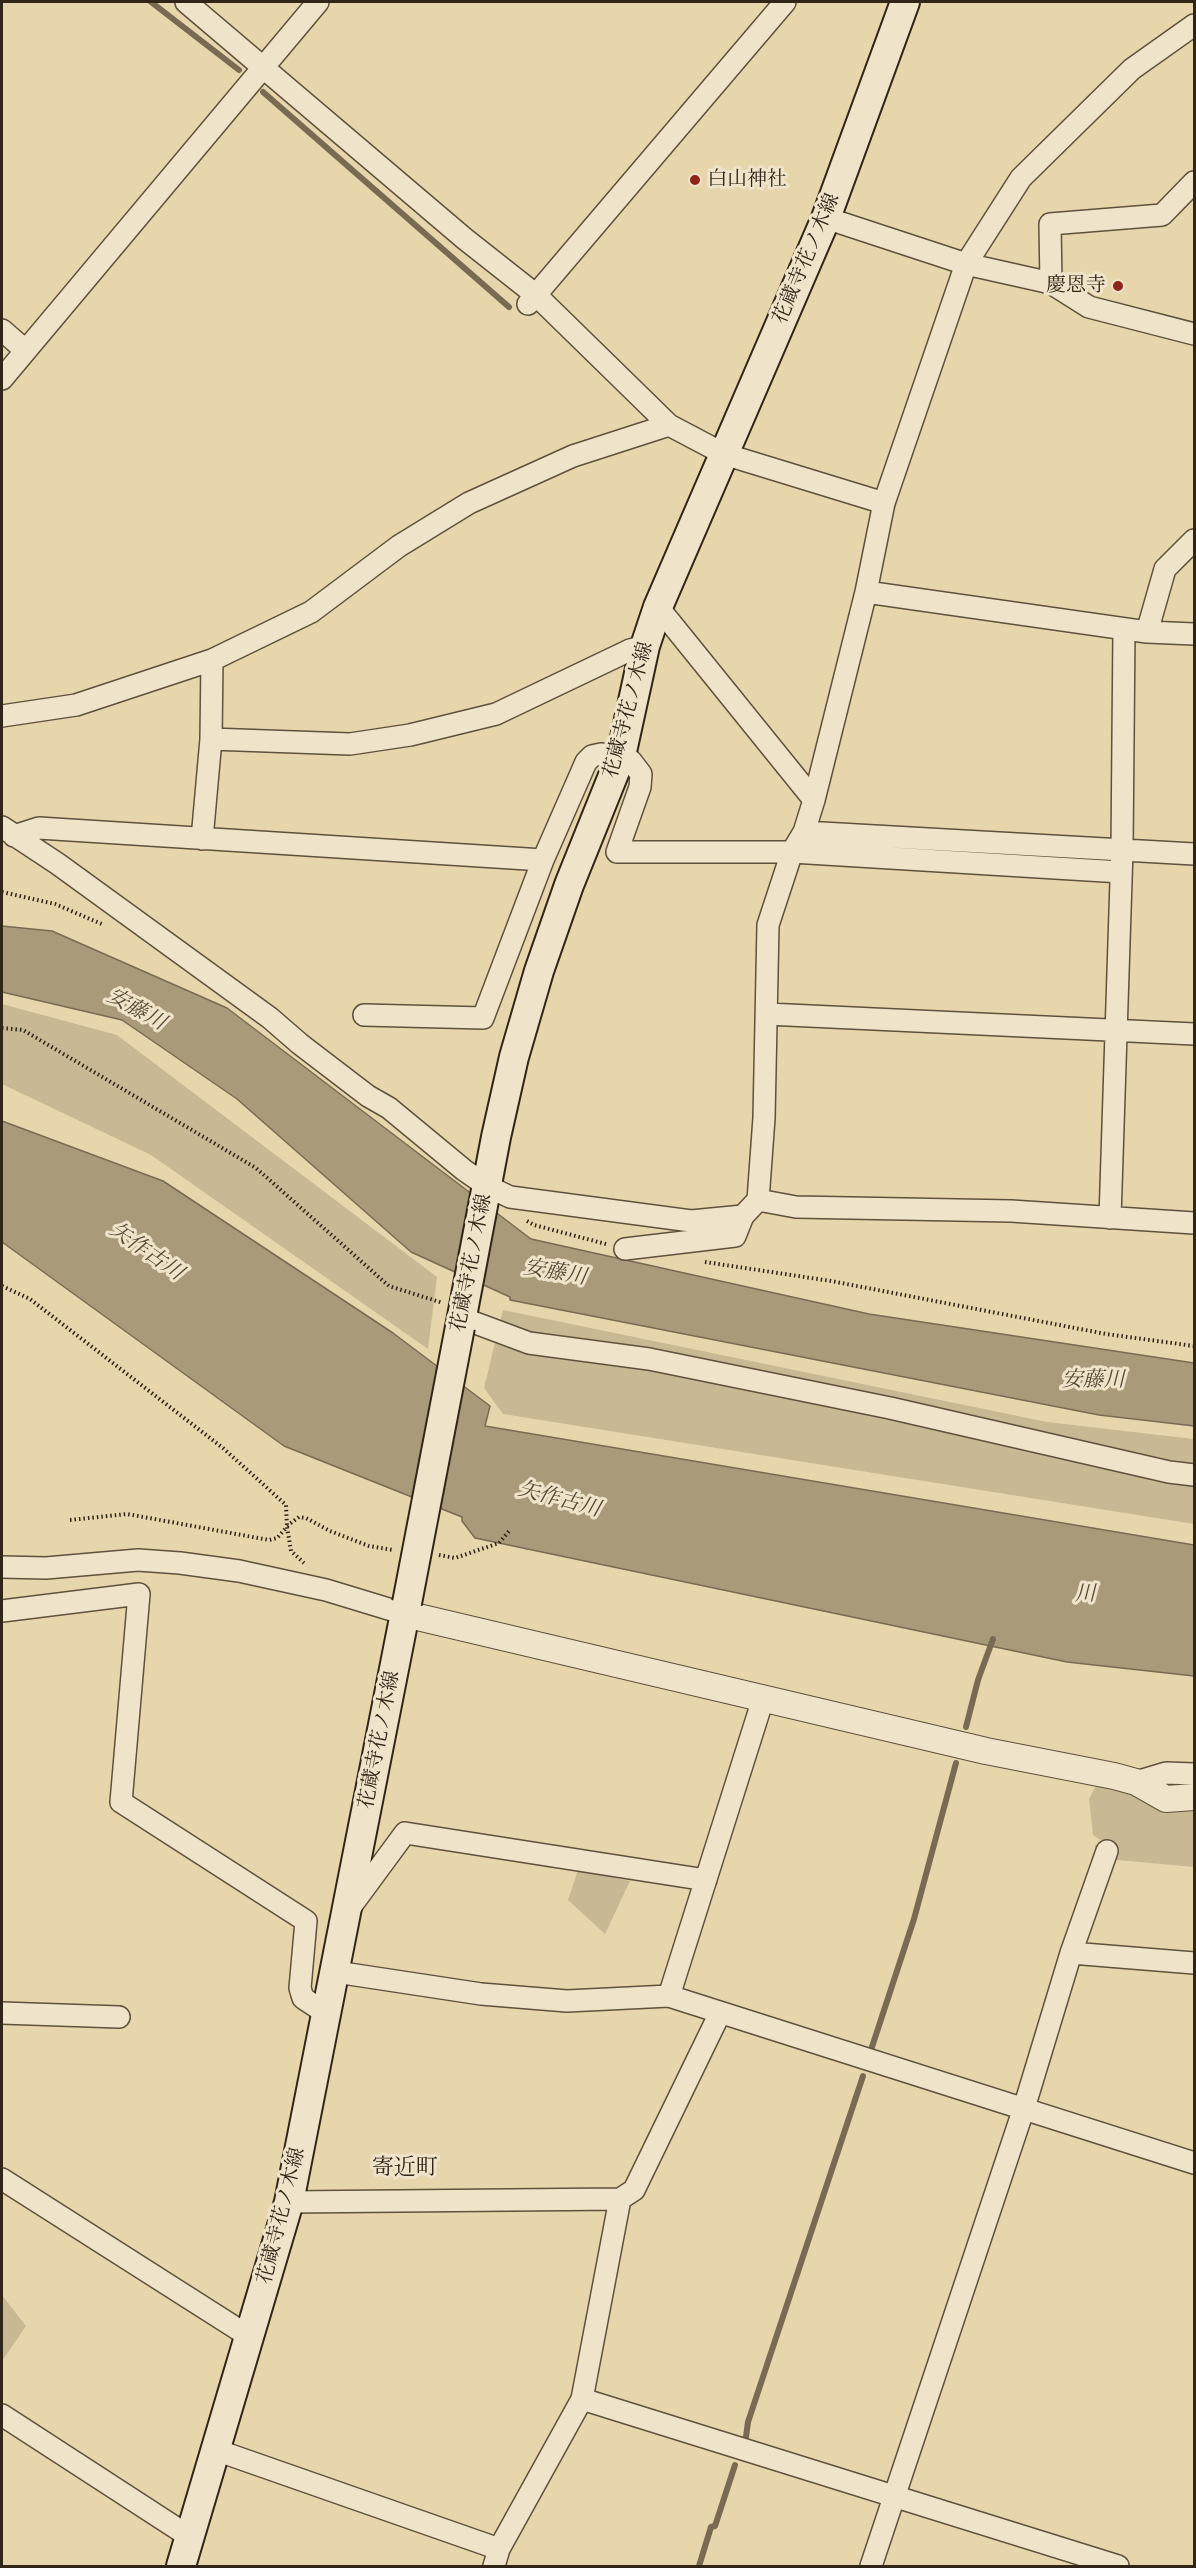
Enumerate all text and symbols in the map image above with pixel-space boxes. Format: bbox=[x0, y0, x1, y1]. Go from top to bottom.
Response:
place label: 白山神社 bbox=[707, 168, 787, 192]
marker: 白山神社 bbox=[688, 173, 702, 187]
street label: 花蔵寺花ノ木線 bbox=[769, 190, 845, 328]
place label: 慶恩寺 bbox=[1046, 274, 1106, 298]
marker: 慶恩寺 bbox=[1111, 279, 1125, 293]
street label: 花蔵寺花ノ木線 bbox=[599, 639, 659, 781]
water label: 安藤川 bbox=[102, 984, 170, 1036]
street label: 花蔵寺花ノ木線 bbox=[447, 1192, 497, 1334]
water label: 矢作古川 bbox=[104, 1218, 188, 1286]
water label: 安藤川 bbox=[522, 1255, 588, 1291]
water label: 安藤川 bbox=[1062, 1368, 1124, 1394]
water label: 矢作古川 bbox=[515, 1477, 603, 1523]
water label: 川 bbox=[1075, 1582, 1095, 1608]
street label: 花蔵寺花ノ木線 bbox=[355, 1669, 405, 1811]
street label: 花蔵寺花ノ木線 bbox=[253, 2145, 311, 2287]
district label: 寄近町 bbox=[372, 2156, 438, 2182]

